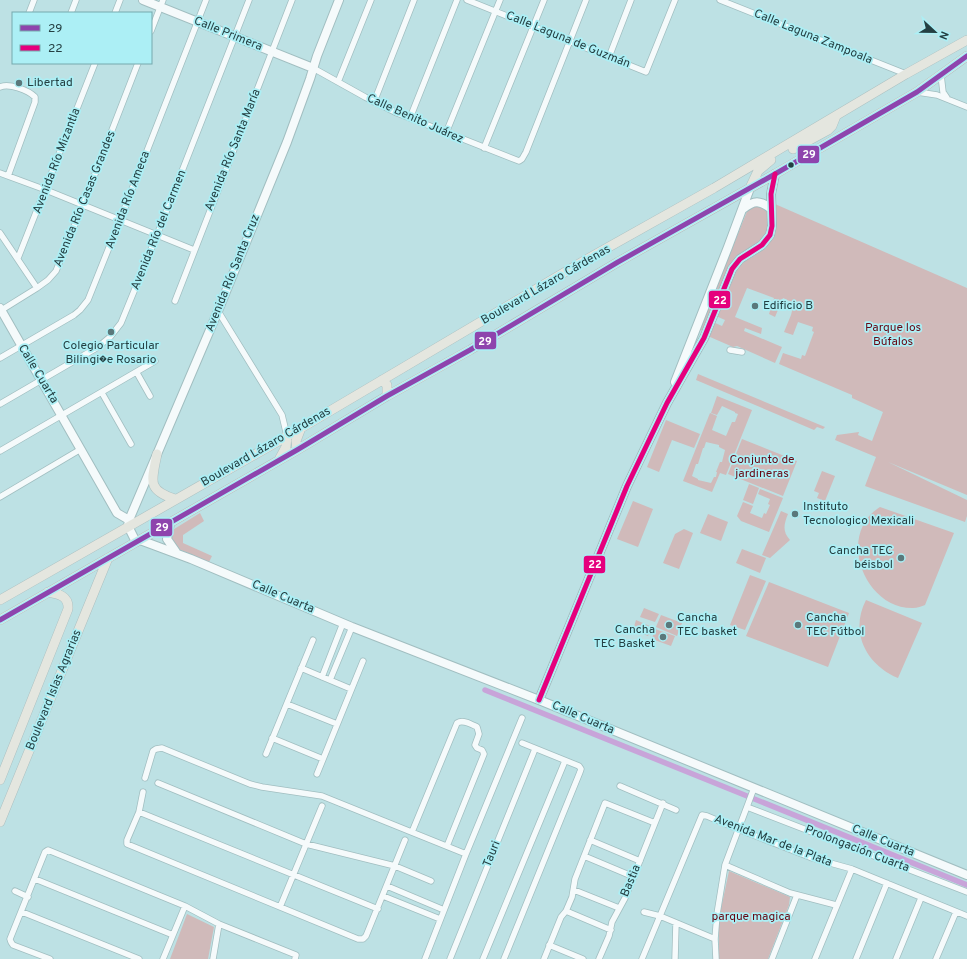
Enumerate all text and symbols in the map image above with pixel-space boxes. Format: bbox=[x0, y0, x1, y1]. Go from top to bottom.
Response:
street label: Calle Laguna Zampoala bbox=[751, 6, 875, 68]
street label: Calle Laguna de Guzmán bbox=[503, 8, 633, 72]
legend bbox=[12, 12, 152, 64]
north arrow bbox=[915, 12, 955, 52]
street label: Calle Primera bbox=[191, 13, 265, 55]
text: 29 bbox=[48, 21, 63, 37]
text: N bbox=[935, 29, 951, 42]
text: 22 bbox=[48, 41, 63, 57]
place label: Libertad bbox=[27, 75, 73, 91]
marker: Libertad bbox=[14, 78, 24, 88]
street label: Avenida Río Santa María bbox=[201, 87, 265, 213]
street label: Calle Benito Juárez bbox=[364, 90, 466, 148]
street label: Avenida Río Mizantla bbox=[29, 106, 85, 216]
street label: Avenida Río Casas Grandes bbox=[50, 129, 120, 269]
line badge: 29 bbox=[797, 145, 820, 164]
text: 29 bbox=[802, 148, 816, 162]
street label: Avenida Río Ameca bbox=[102, 149, 154, 251]
unlabelled marker bbox=[786, 160, 796, 170]
street label: Avenida Río del Carmen bbox=[128, 168, 190, 292]
street label: Avenida Río Santa Cruz bbox=[202, 212, 264, 334]
street label: Boulevard Lázaro Cárdenas bbox=[478, 241, 614, 329]
line badge: 22 bbox=[708, 290, 731, 309]
text: 22 bbox=[713, 294, 727, 308]
place label: Edificio B bbox=[763, 298, 813, 314]
marker: Edificio B bbox=[750, 301, 760, 311]
park label: Parque los Búfalos bbox=[865, 320, 921, 350]
marker: Colegio Particular Bilingi�e Rosario bbox=[106, 327, 116, 337]
line badge: 29 bbox=[474, 331, 497, 350]
text: 29 bbox=[478, 335, 492, 349]
place label: Colegio Particular Bilingi�e Rosario bbox=[63, 338, 160, 368]
street label: Calle Cuarta bbox=[14, 341, 62, 407]
street label: Boulevard Lázaro Cárdenas bbox=[198, 403, 334, 491]
park label: Conjunto de jardineras bbox=[729, 452, 795, 482]
place label: Instituto Tecnologico Mexicali bbox=[803, 499, 914, 529]
marker: Instituto Tecnologico Mexicali bbox=[790, 509, 800, 519]
line badge: 29 bbox=[150, 518, 173, 537]
text: 29 bbox=[155, 521, 169, 535]
place label: Cancha TEC béisbol bbox=[829, 543, 893, 573]
marker: Cancha TEC béisbol bbox=[896, 553, 906, 563]
line badge: 22 bbox=[583, 555, 606, 574]
text: 22 bbox=[588, 558, 602, 572]
street label: Calle Cuarta bbox=[249, 577, 317, 617]
place label: Cancha TEC basket bbox=[677, 610, 737, 640]
place label: Cancha TEC Fútbol bbox=[806, 610, 865, 640]
marker: Cancha TEC basket bbox=[664, 620, 674, 630]
marker: Cancha TEC Fútbol bbox=[793, 620, 803, 630]
place label: Cancha TEC Basket bbox=[594, 622, 655, 652]
street label: Boulevard Islas Agrarias bbox=[22, 627, 86, 753]
marker: Cancha TEC Basket bbox=[658, 632, 668, 642]
street label: Calle Cuarta bbox=[549, 698, 617, 738]
street label: Avenida Mar de la Plata bbox=[712, 811, 834, 871]
street label: Calle Cuarta bbox=[849, 821, 917, 861]
street label: Prolongación Cuarta bbox=[802, 822, 912, 876]
street label: Tauri bbox=[480, 838, 504, 870]
street label: Bastia bbox=[617, 862, 645, 900]
park label: parque magica bbox=[711, 909, 791, 925]

